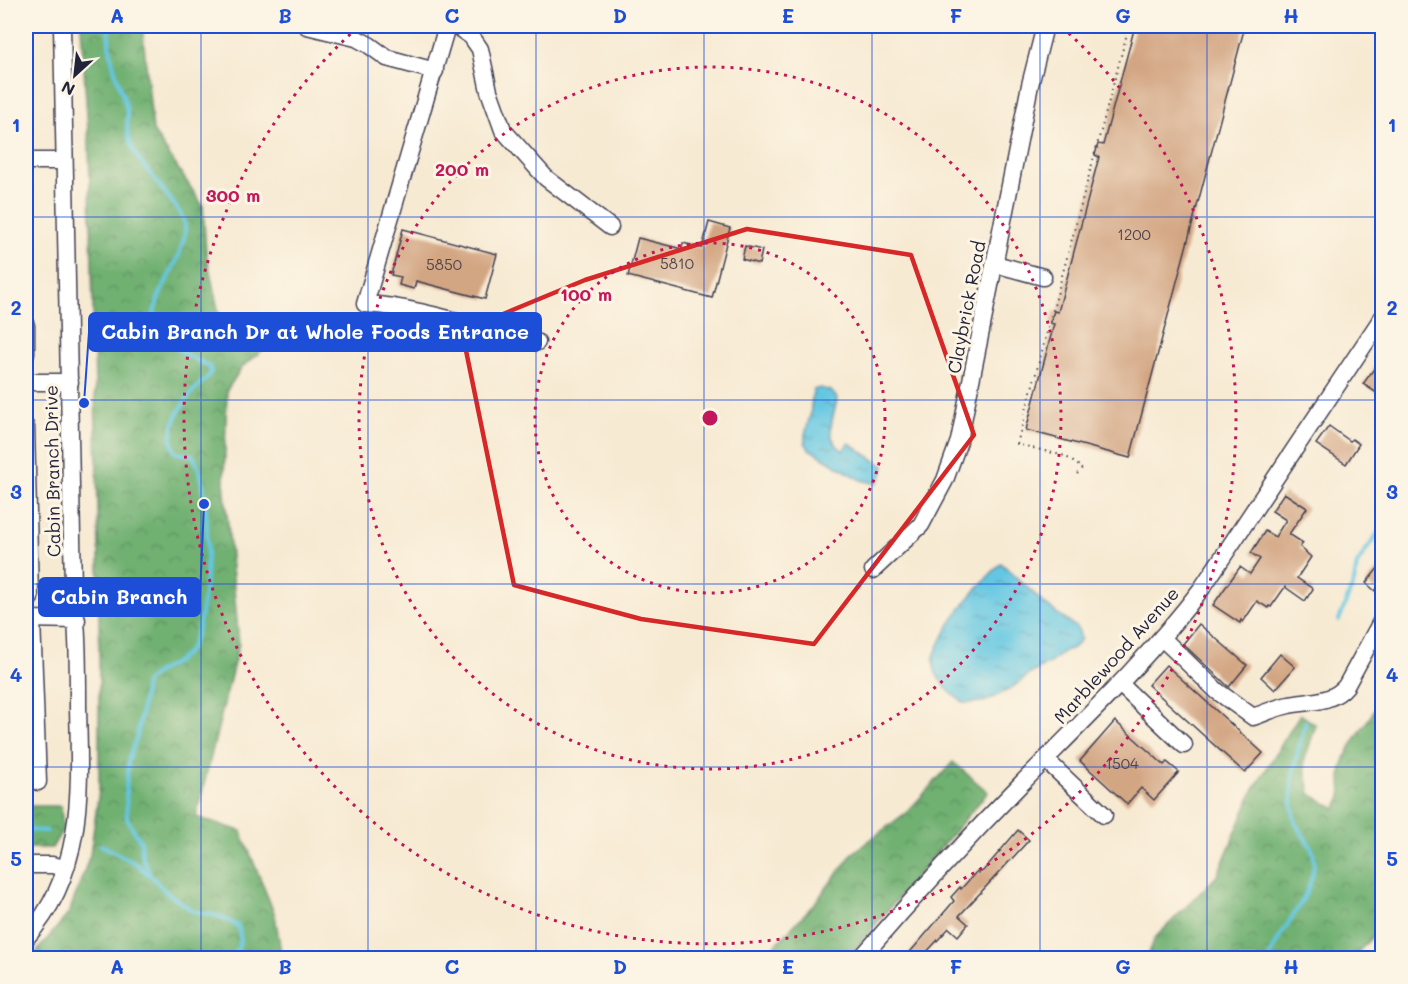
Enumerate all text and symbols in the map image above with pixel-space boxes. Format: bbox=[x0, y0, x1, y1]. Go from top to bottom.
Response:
text: A bbox=[110, 2, 124, 28]
text: B bbox=[278, 2, 292, 28]
text: C bbox=[445, 2, 460, 28]
text: D bbox=[613, 2, 627, 28]
text: E bbox=[782, 2, 794, 28]
text: F bbox=[950, 2, 963, 28]
text: G bbox=[1115, 2, 1131, 28]
text: H bbox=[1283, 2, 1299, 28]
north arrow bbox=[45, 45, 105, 105]
text: N bbox=[58, 77, 78, 101]
text: 1 bbox=[12, 111, 20, 137]
text: 1 bbox=[1388, 111, 1396, 137]
text: 200 m bbox=[435, 157, 489, 181]
text: 300 m bbox=[206, 183, 260, 207]
house number: 1200 bbox=[1117, 224, 1151, 244]
street label: Claybrick Road bbox=[941, 239, 991, 375]
house number: 5810 bbox=[660, 253, 694, 273]
house number: 5850 bbox=[426, 254, 462, 274]
text: 100 m bbox=[560, 282, 612, 306]
text: 2 bbox=[10, 294, 22, 320]
text: 2 bbox=[1386, 294, 1398, 320]
callout: Cabin Branch Dr at Whole Foods Entrance bbox=[89, 313, 541, 351]
text: Cabin Branch Dr at Whole Foods Entrance bbox=[101, 318, 529, 344]
street label: Cabin Branch Drive bbox=[38, 385, 66, 557]
centre of rings bbox=[700, 408, 720, 428]
text: 3 bbox=[10, 478, 22, 504]
text: 3 bbox=[1386, 478, 1398, 504]
callout: Cabin Branch bbox=[39, 578, 200, 616]
street label: Marblewood Avenue bbox=[1048, 581, 1184, 729]
text: Cabin Branch bbox=[51, 583, 187, 609]
text: 4 bbox=[10, 661, 23, 687]
text: 4 bbox=[1386, 661, 1399, 687]
house number: 1504 bbox=[1105, 753, 1139, 773]
text: 5 bbox=[10, 845, 22, 871]
text: 5 bbox=[1386, 845, 1398, 871]
text: A bbox=[110, 953, 124, 979]
text: B bbox=[278, 953, 292, 979]
text: C bbox=[445, 953, 460, 979]
text: D bbox=[613, 953, 627, 979]
text: E bbox=[782, 953, 794, 979]
text: F bbox=[950, 953, 963, 979]
text: G bbox=[1115, 953, 1131, 979]
text: H bbox=[1283, 953, 1299, 979]

